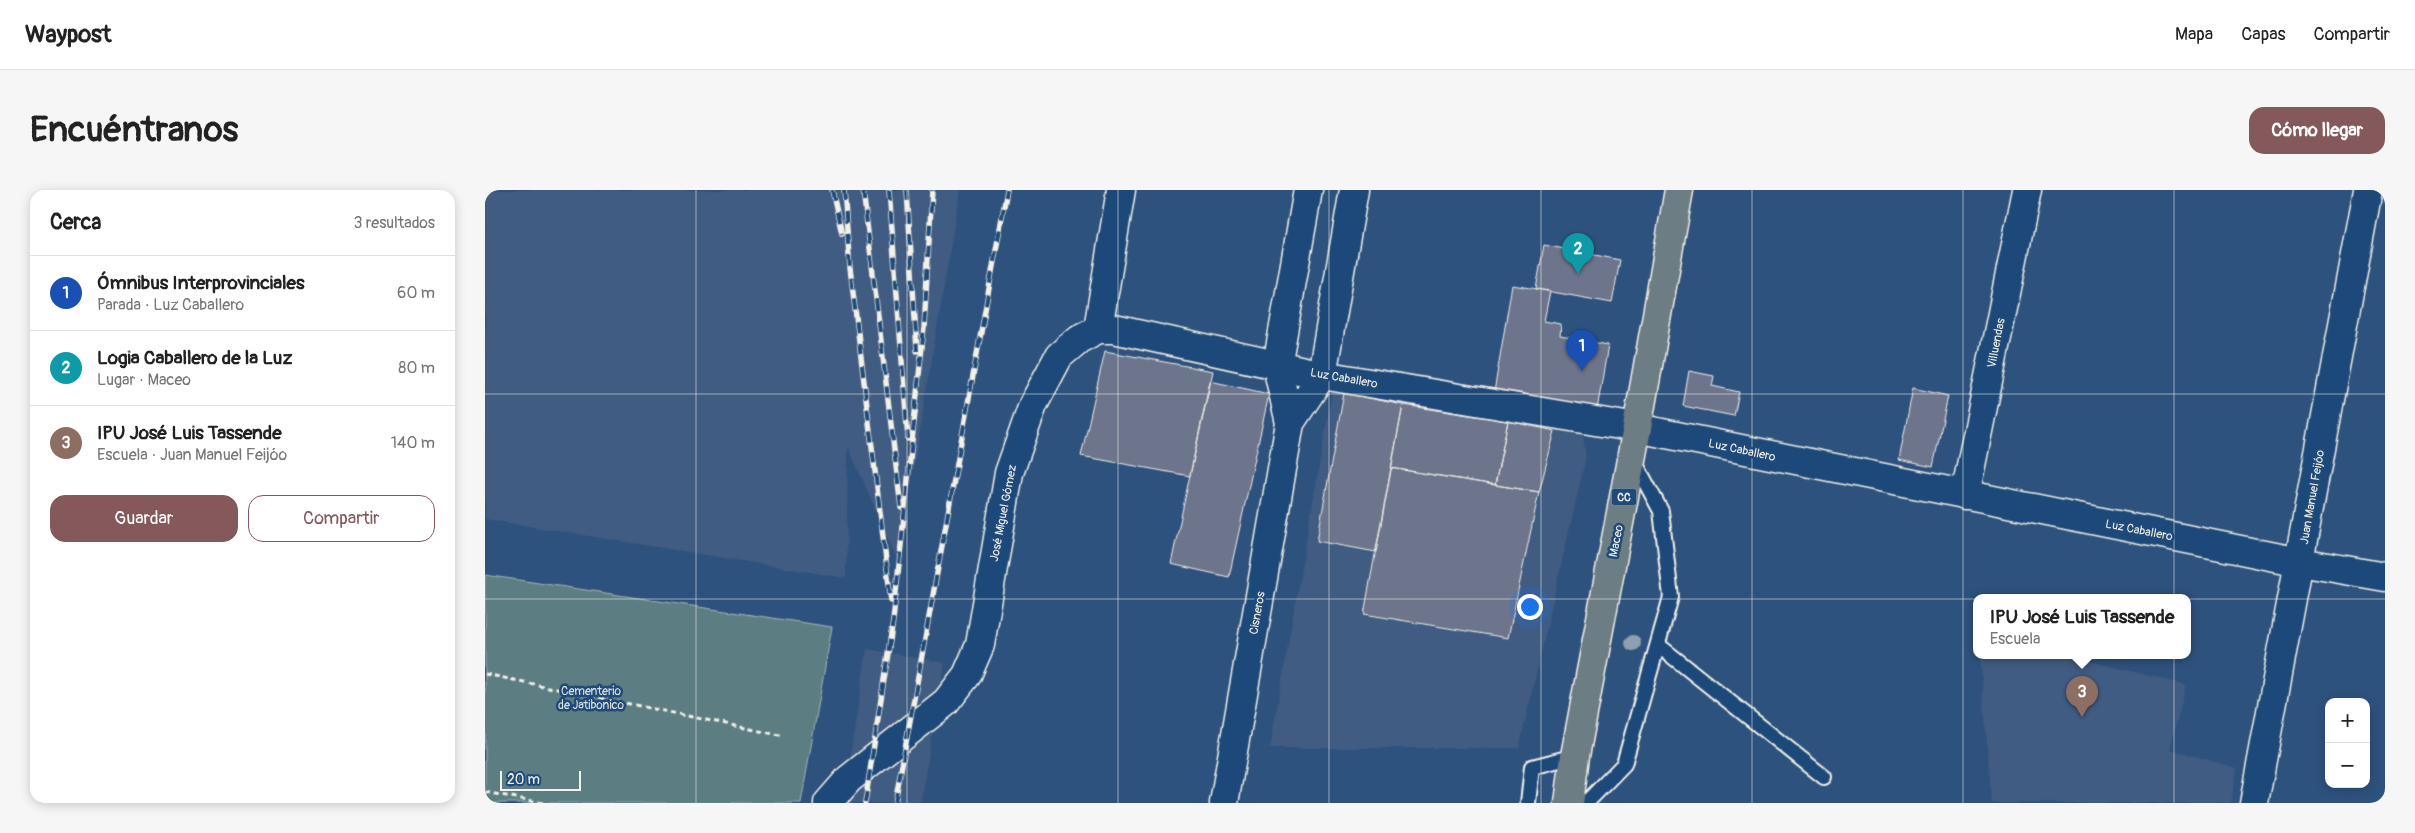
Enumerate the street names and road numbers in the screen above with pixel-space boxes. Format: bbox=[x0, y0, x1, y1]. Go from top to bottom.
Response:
street label: Villuendas bbox=[1984, 316, 2009, 369]
street label: Luz Caballero bbox=[1309, 365, 1379, 392]
street label: Luz Caballero bbox=[1707, 436, 1777, 465]
street label: Juan Manuel Feijóo bbox=[2297, 448, 2328, 545]
street label: José Miguel Gómez bbox=[987, 464, 1020, 563]
road number: CC bbox=[1611, 488, 1637, 506]
street label: Luz Caballero bbox=[2104, 517, 2174, 544]
street label: Maceo bbox=[1606, 523, 1627, 559]
street label: Cisneros bbox=[1246, 590, 1269, 636]

